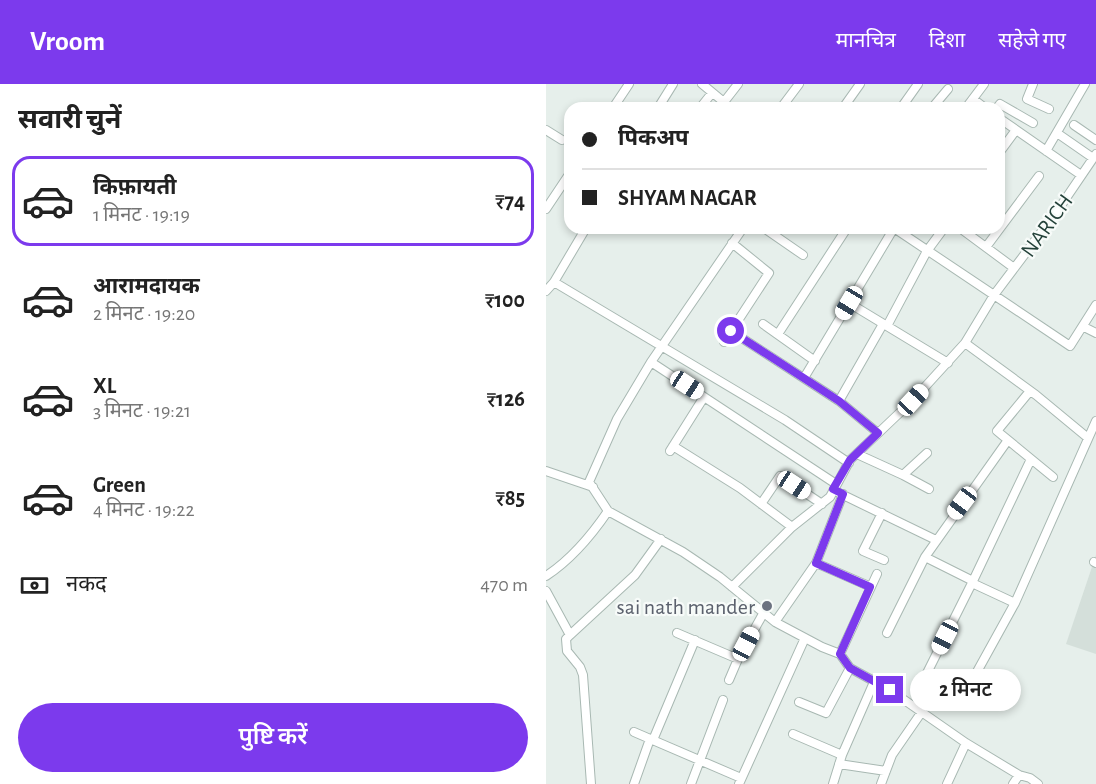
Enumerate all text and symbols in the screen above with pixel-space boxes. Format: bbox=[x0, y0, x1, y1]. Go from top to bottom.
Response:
text: Vroom bbox=[30, 28, 105, 56]
text: मानचित्र bbox=[836, 30, 896, 51]
text: दिशा bbox=[929, 30, 965, 51]
text: सहेजे गए bbox=[998, 30, 1066, 51]
text: सवारी चुनें bbox=[18, 106, 121, 133]
text: पिकअप bbox=[618, 127, 689, 149]
icon: car bbox=[21, 174, 75, 228]
text: किफ़ायती bbox=[93, 176, 177, 198]
text: SHYAM NAGAR bbox=[618, 187, 757, 209]
text: ₹74 bbox=[495, 190, 525, 212]
street label: NARICH bbox=[1017, 190, 1077, 261]
text: 1 मिनट · 19:19 bbox=[93, 205, 190, 225]
icon: car bbox=[21, 273, 75, 327]
text: आरामदायक bbox=[93, 275, 200, 297]
car bbox=[832, 283, 866, 323]
text: ₹100 bbox=[485, 289, 525, 311]
text: 2 मिनट · 19:20 bbox=[93, 304, 195, 324]
route start bbox=[717, 317, 744, 344]
car bbox=[667, 368, 707, 402]
icon: car bbox=[21, 372, 75, 426]
text: XL bbox=[93, 375, 116, 397]
car bbox=[894, 381, 932, 419]
text: ₹126 bbox=[487, 388, 525, 410]
text: 3 मिनट · 19:21 bbox=[93, 401, 191, 421]
car bbox=[774, 468, 814, 502]
icon: car bbox=[21, 471, 75, 525]
text: Green bbox=[93, 474, 146, 496]
car bbox=[944, 483, 980, 523]
text: ₹85 bbox=[495, 487, 525, 509]
text: 4 मिनट · 19:22 bbox=[93, 500, 194, 520]
icon: cash bbox=[18, 569, 51, 602]
text: नकद bbox=[66, 573, 107, 595]
text: 470 m bbox=[480, 575, 528, 595]
place label: sai nath mander bbox=[617, 596, 755, 618]
marker: sai nath mander bbox=[760, 599, 774, 613]
car bbox=[929, 617, 961, 657]
car bbox=[730, 624, 762, 664]
callout: 2 मिनट bbox=[911, 669, 1022, 711]
route end bbox=[876, 676, 903, 703]
text: 2 मिनट bbox=[939, 680, 992, 700]
button: पुष्टि करें bbox=[18, 703, 528, 772]

